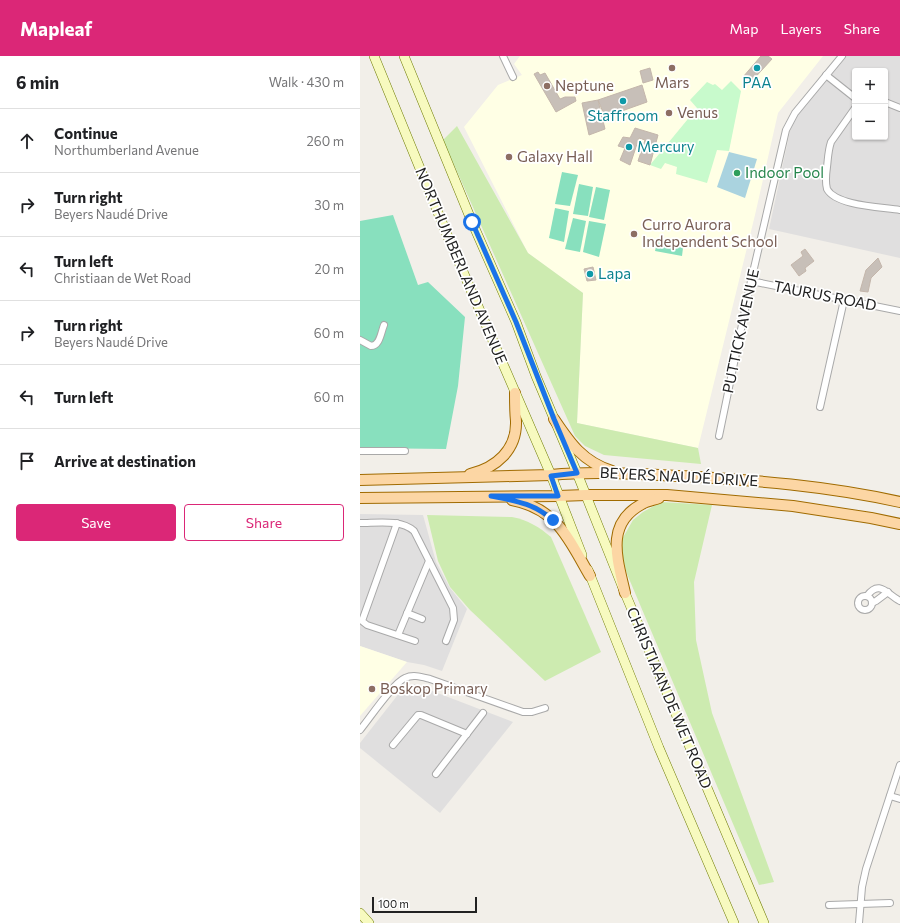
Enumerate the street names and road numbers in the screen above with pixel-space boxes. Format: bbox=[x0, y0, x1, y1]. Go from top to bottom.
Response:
street label: NORTHUMBERLAND AVENUE bbox=[412, 165, 512, 367]
street label: PUTTICK AVENUE bbox=[718, 267, 762, 395]
street label: TAURUS ROAD bbox=[772, 276, 878, 314]
street label: BEYERS NAUDÉ DRIVE bbox=[599, 462, 759, 489]
street label: CHRISTIAAN DE WET ROAD bbox=[623, 604, 716, 791]

